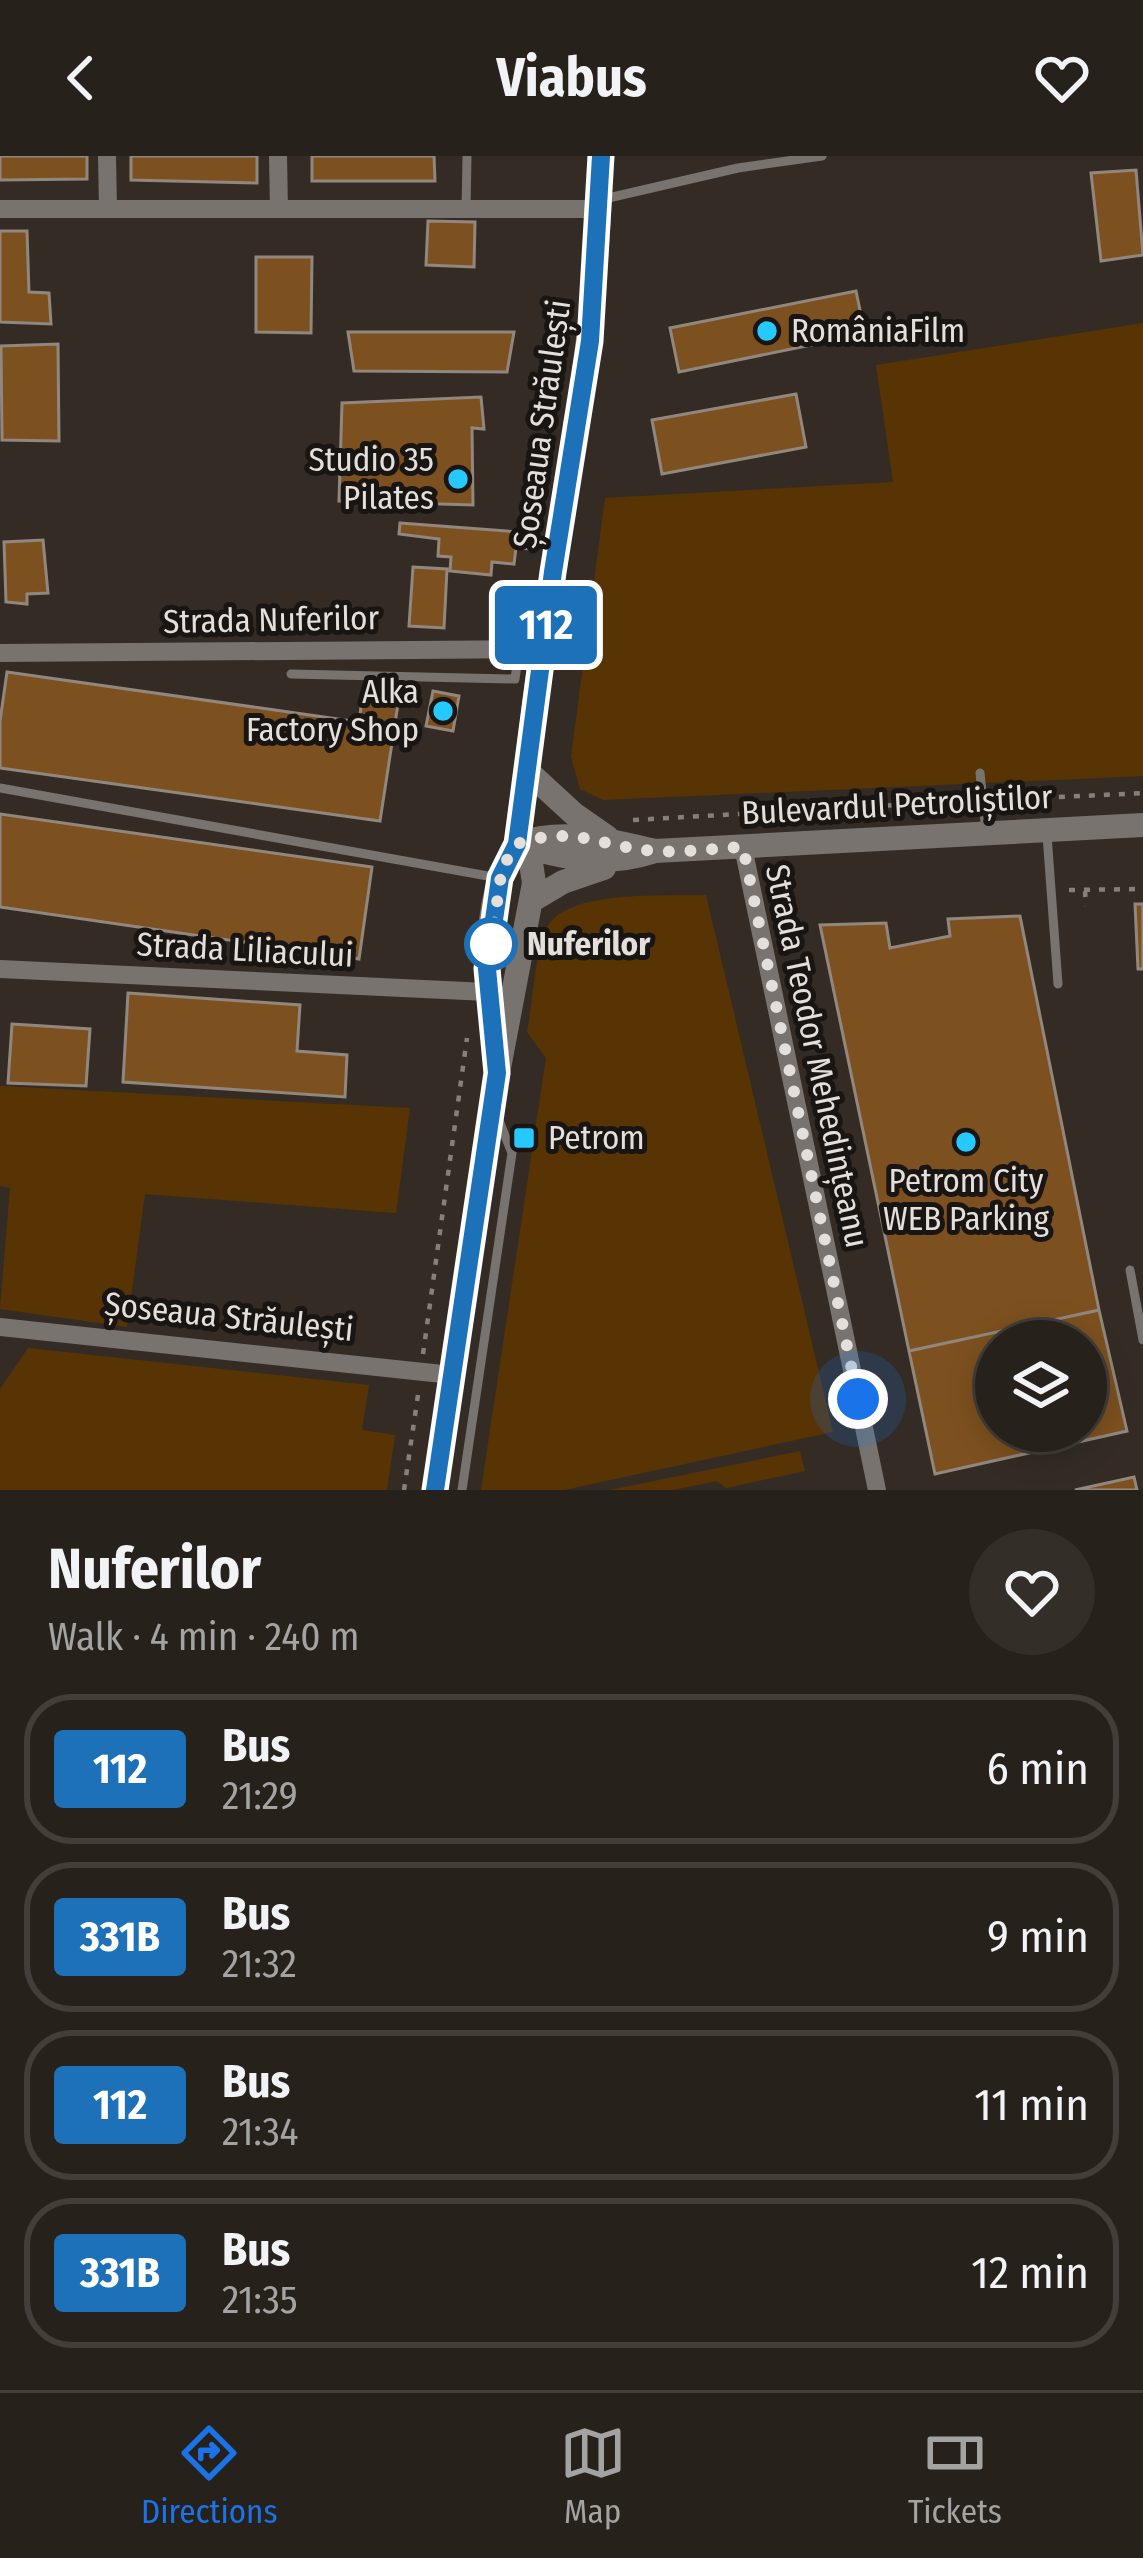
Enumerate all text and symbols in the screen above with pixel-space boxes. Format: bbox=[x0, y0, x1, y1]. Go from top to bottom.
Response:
icon: back bbox=[48, 45, 114, 111]
icon: heart bbox=[1029, 45, 1095, 111]
text: Viabus bbox=[496, 46, 647, 110]
street label: Șoseaua Străulești bbox=[505, 297, 580, 551]
place label: RomâniaFilm bbox=[791, 311, 965, 351]
marker: RomâniaFilm bbox=[754, 318, 780, 344]
place label: Studio 35 Pilates bbox=[308, 440, 434, 518]
marker: Studio 35 Pilates bbox=[445, 466, 471, 492]
line badge: 112 bbox=[477, 586, 615, 664]
street label: Strada Nuferilor bbox=[163, 598, 380, 642]
text: 112 bbox=[519, 600, 573, 650]
place label: Alka Factory Shop bbox=[246, 672, 419, 750]
marker: Alka Factory Shop bbox=[430, 698, 456, 724]
street label: Bulevardul Petroliștilor bbox=[740, 777, 1054, 834]
street label: Strada Teodor Mehedințeanu bbox=[756, 861, 877, 1252]
marker: Nuferilor bbox=[466, 919, 516, 969]
street label: Strada Liliacului bbox=[136, 924, 354, 976]
place label: Nuferilor bbox=[527, 924, 651, 964]
place label: Petrom bbox=[548, 1118, 645, 1158]
marker: Petrom bbox=[511, 1125, 537, 1151]
marker: Petrom City WEB Parking bbox=[953, 1129, 979, 1155]
place label: Petrom City WEB Parking bbox=[883, 1161, 1049, 1239]
street label: Șoseaua Străulești bbox=[102, 1284, 356, 1351]
map controls bbox=[975, 1320, 1107, 1452]
button: layers bbox=[975, 1320, 1107, 1452]
your location bbox=[828, 1369, 888, 1429]
button: heart bbox=[969, 1529, 1095, 1655]
text: Nuferilor bbox=[48, 1535, 261, 1603]
text: Walk · 4 min · 240 m bbox=[48, 1614, 360, 1660]
text: Bus bbox=[222, 1719, 290, 1773]
text: 6 min bbox=[986, 1742, 1089, 1796]
text: 112 bbox=[93, 1744, 147, 1794]
text: 21:29 bbox=[222, 1773, 298, 1819]
text: Bus bbox=[222, 1887, 290, 1941]
text: 9 min bbox=[987, 1910, 1089, 1964]
text: 331B bbox=[80, 1912, 160, 1962]
text: 21:32 bbox=[222, 1941, 297, 1987]
text: Bus bbox=[222, 2055, 290, 2109]
text: 11 min bbox=[974, 2078, 1089, 2132]
text: 112 bbox=[93, 2080, 147, 2130]
text: 21:34 bbox=[222, 2109, 298, 2155]
text: Bus bbox=[222, 2223, 290, 2277]
text: 12 min bbox=[971, 2246, 1089, 2300]
text: 331B bbox=[80, 2248, 160, 2298]
text: 21:35 bbox=[222, 2277, 298, 2323]
tab: Directions bbox=[141, 2420, 278, 2532]
tab: Map bbox=[560, 2420, 626, 2532]
tab: Tickets bbox=[908, 2420, 1002, 2532]

